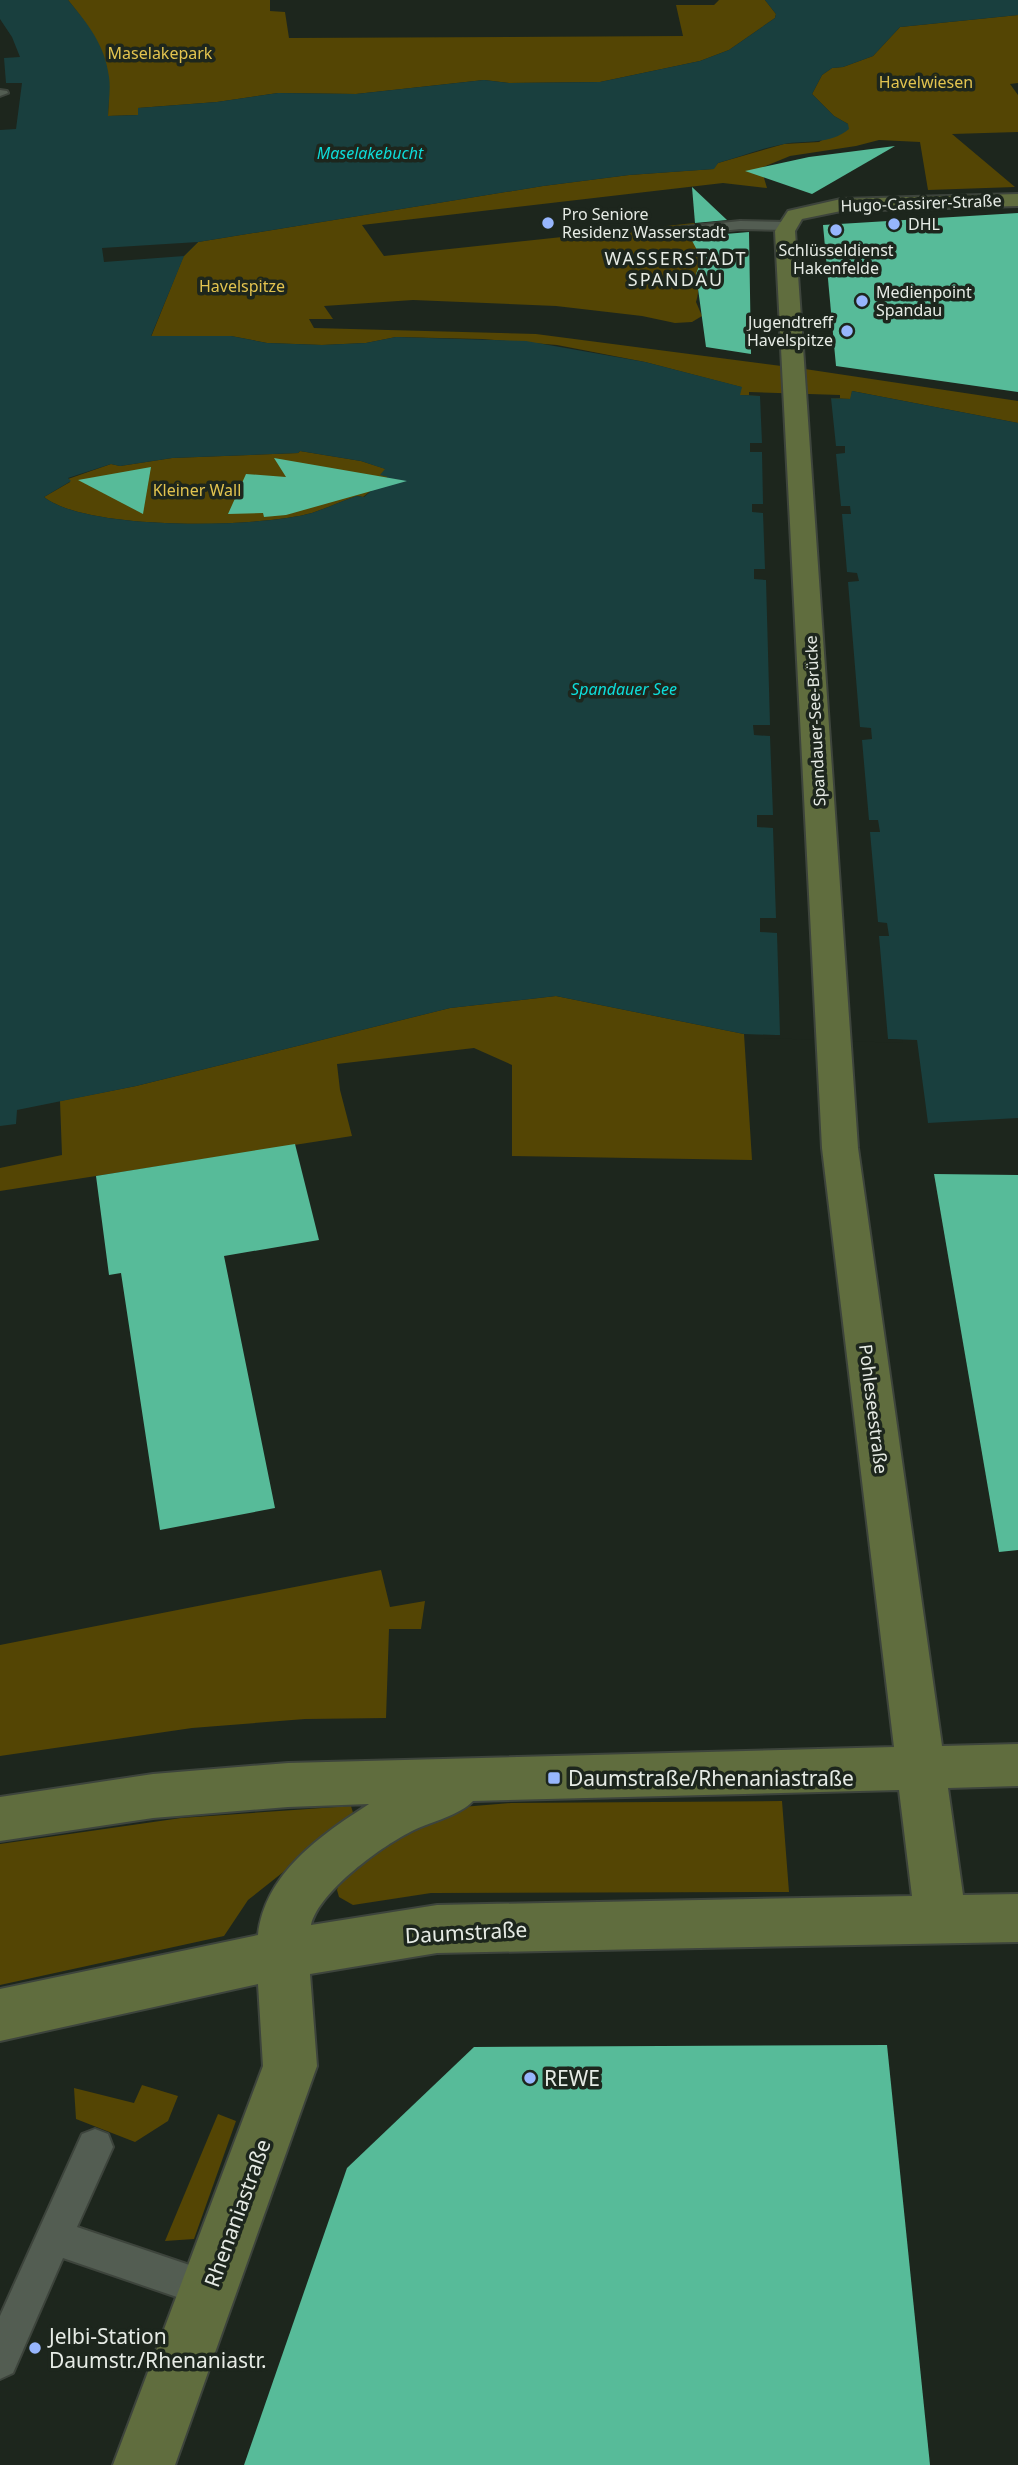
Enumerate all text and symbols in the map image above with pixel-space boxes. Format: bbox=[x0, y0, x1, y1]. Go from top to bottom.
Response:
park label: Maselakepark bbox=[108, 42, 213, 64]
park label: Havelwiesen bbox=[879, 71, 973, 93]
water label: Maselakebucht bbox=[317, 142, 424, 164]
street label: Hugo-Cassirer-Straße bbox=[840, 189, 1002, 217]
place label: Pro Seniore Residenz Wasserstadt bbox=[562, 203, 726, 243]
place label: DHL bbox=[908, 213, 940, 235]
marker: Pro Seniore Residenz Wasserstadt bbox=[540, 215, 556, 231]
marker: DHL bbox=[886, 216, 902, 232]
marker: Schlüsseldienst Hakenfelde bbox=[828, 222, 844, 238]
place label: Schlüsseldienst Hakenfelde bbox=[778, 239, 894, 279]
district label: WASSERSTADT SPANDAU bbox=[604, 246, 748, 291]
park label: Havelspitze bbox=[199, 275, 285, 297]
place label: Medienpoint Spandau bbox=[876, 281, 972, 321]
marker: Medienpoint Spandau bbox=[854, 293, 870, 309]
place label: Jugendtreff Havelspitze bbox=[746, 311, 834, 351]
marker: Jugendtreff Havelspitze bbox=[839, 323, 855, 339]
park label: Kleiner Wall bbox=[153, 479, 241, 501]
street label: Spandauer-See-Brücke bbox=[800, 635, 830, 807]
water label: Spandauer See bbox=[571, 678, 677, 700]
street label: Pohleseestraße bbox=[854, 1343, 894, 1475]
place label: Daumstraße/Rhenaniastraße bbox=[568, 1764, 854, 1792]
marker: Daumstraße/Rhenaniastraße bbox=[546, 1770, 562, 1786]
street label: Daumstraße bbox=[404, 1915, 528, 1949]
place label: REWE bbox=[544, 2064, 600, 2092]
marker: REWE bbox=[522, 2070, 538, 2086]
street label: Rhenaniastraße bbox=[197, 2135, 277, 2291]
place label: Jelbi-Station Daumstr./Rhenaniastr. bbox=[47, 2322, 267, 2374]
marker: Jelbi-Station Daumstr./Rhenaniastr. bbox=[27, 2340, 43, 2356]

